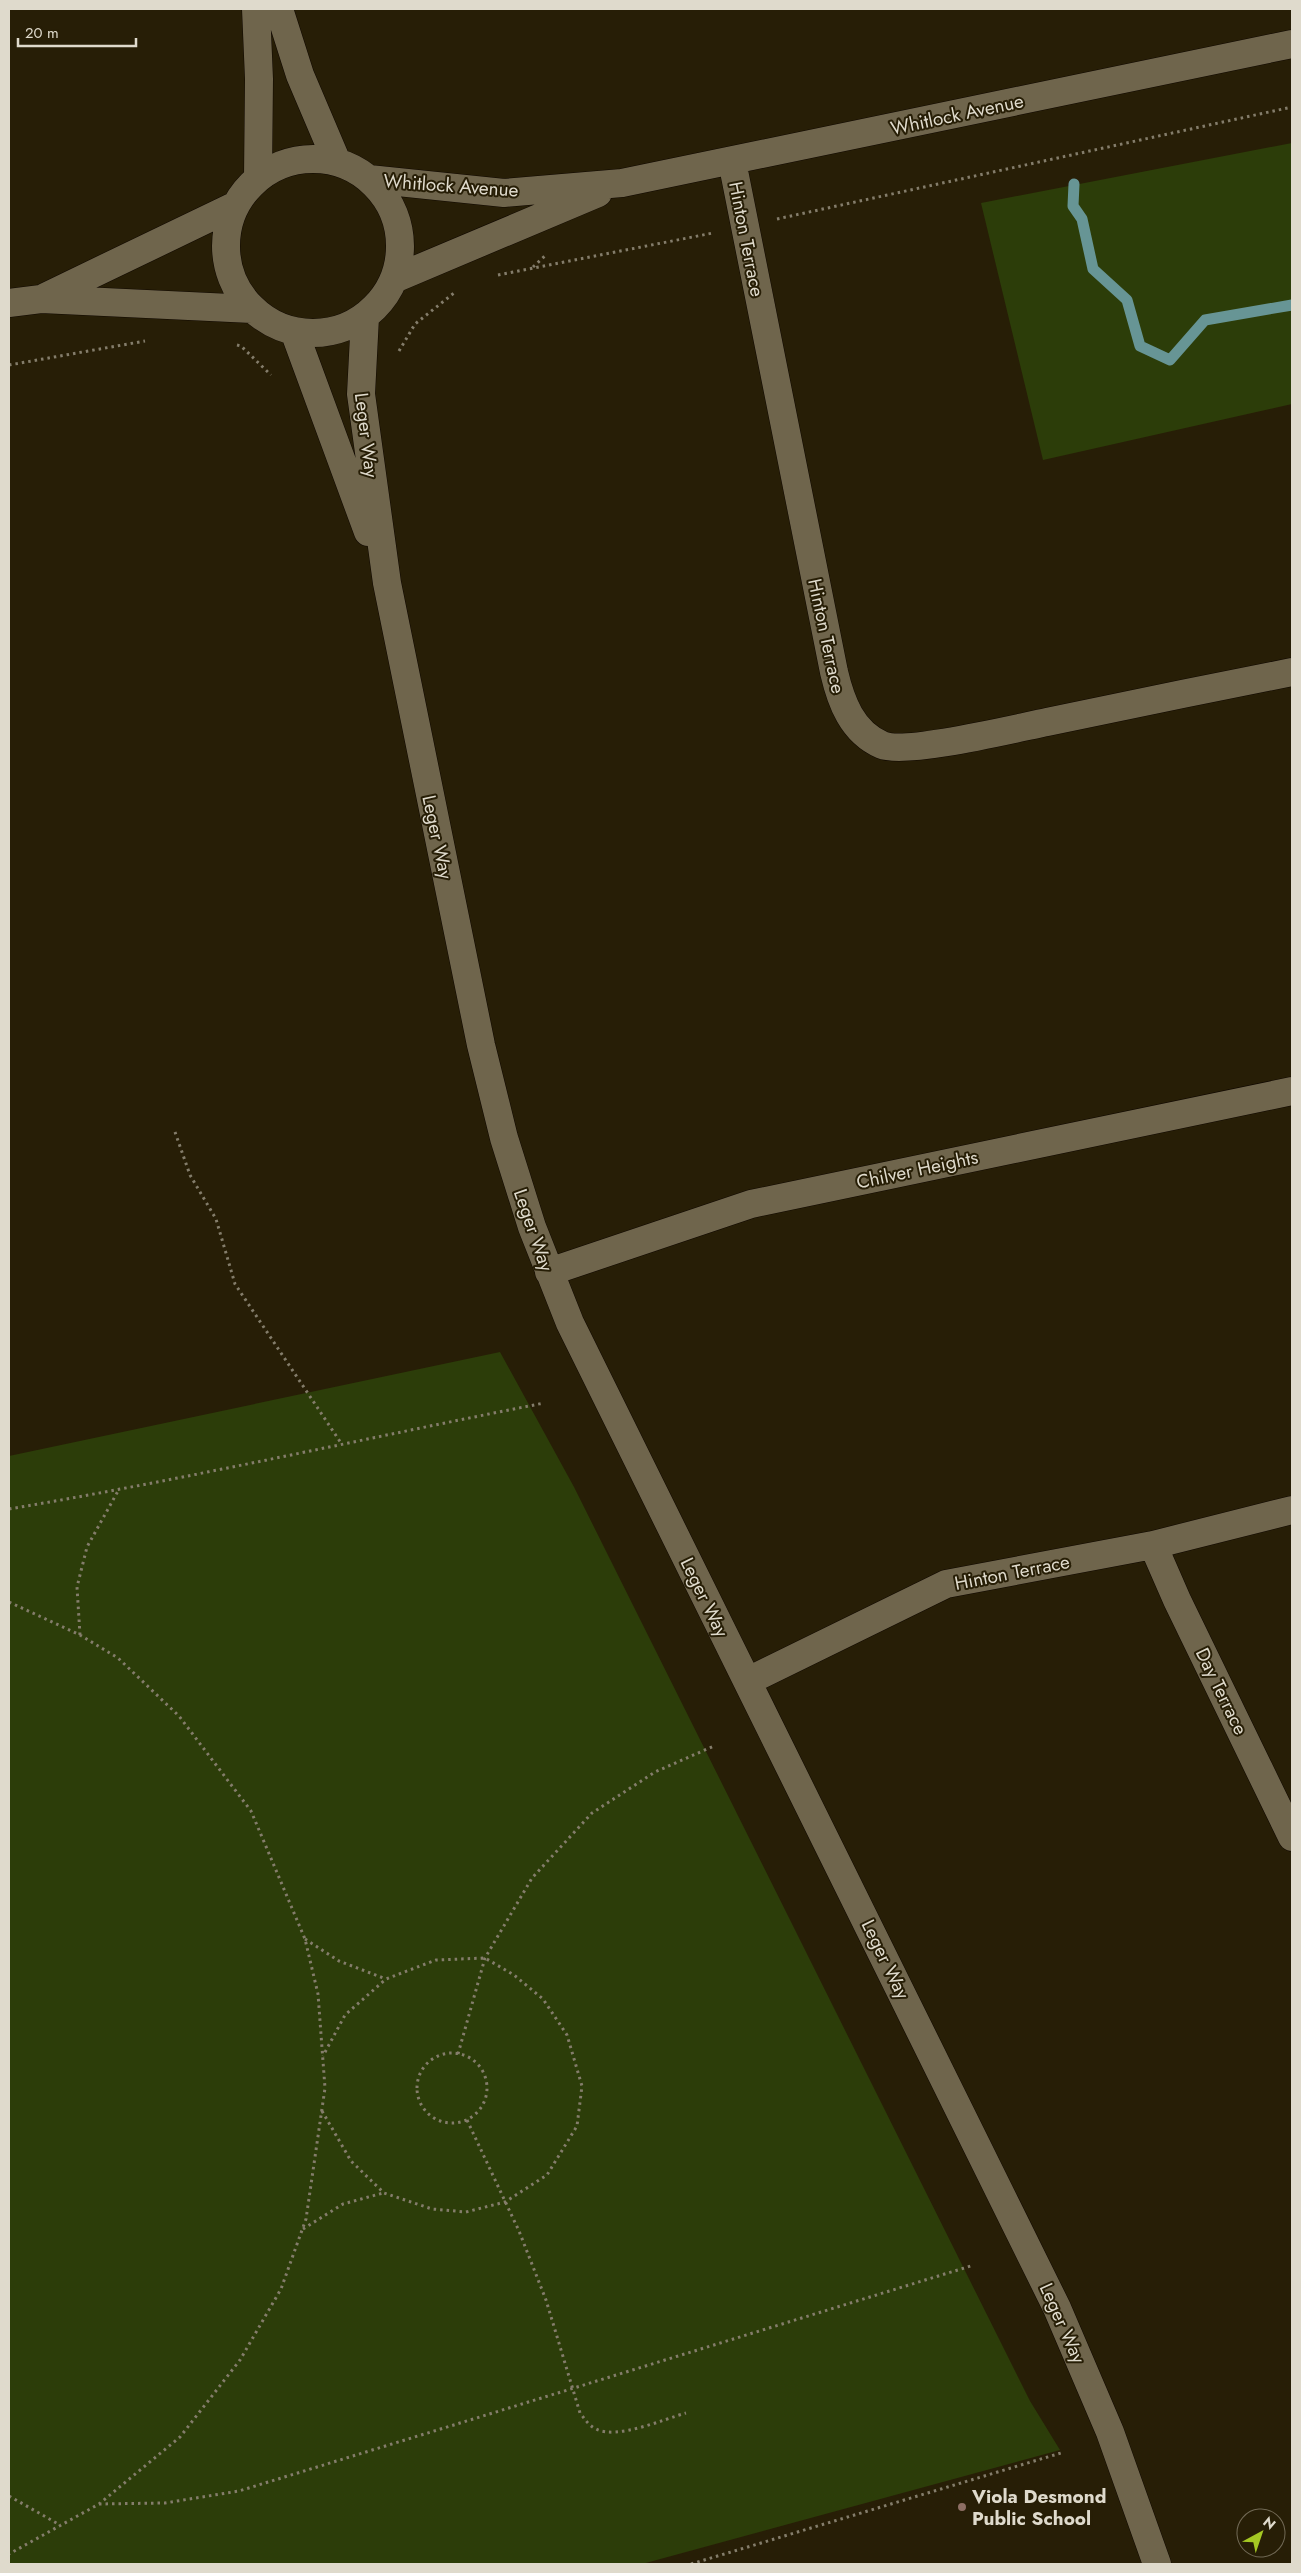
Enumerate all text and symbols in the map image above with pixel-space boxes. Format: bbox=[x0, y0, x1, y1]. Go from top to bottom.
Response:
scale bar bbox=[18, 15, 135, 47]
text: 20 m bbox=[25, 22, 59, 44]
street label: Whitlock Avenue bbox=[888, 87, 1026, 142]
street label: Whitlock Avenue bbox=[383, 167, 520, 204]
street label: Hinton Terrace bbox=[722, 179, 771, 299]
street label: Leger Way bbox=[348, 391, 385, 480]
street label: Hinton Terrace bbox=[801, 576, 852, 696]
street label: Leger Way bbox=[415, 792, 460, 882]
street label: Chilver Heights bbox=[854, 1143, 981, 1196]
street label: Leger Way bbox=[507, 1185, 560, 1276]
street label: Hinton Terrace bbox=[952, 1548, 1072, 1597]
street label: Leger Way bbox=[674, 1553, 736, 1642]
street label: Day Terrace bbox=[1189, 1643, 1254, 1739]
street label: Leger Way bbox=[855, 1915, 917, 2004]
street label: Leger Way bbox=[1033, 2279, 1093, 2368]
place label: Viola Desmond Public School bbox=[971, 2483, 1106, 2532]
marker: Viola Desmond Public School bbox=[956, 2501, 968, 2513]
north arrow bbox=[1236, 2508, 1286, 2558]
text: N bbox=[1259, 2512, 1280, 2534]

